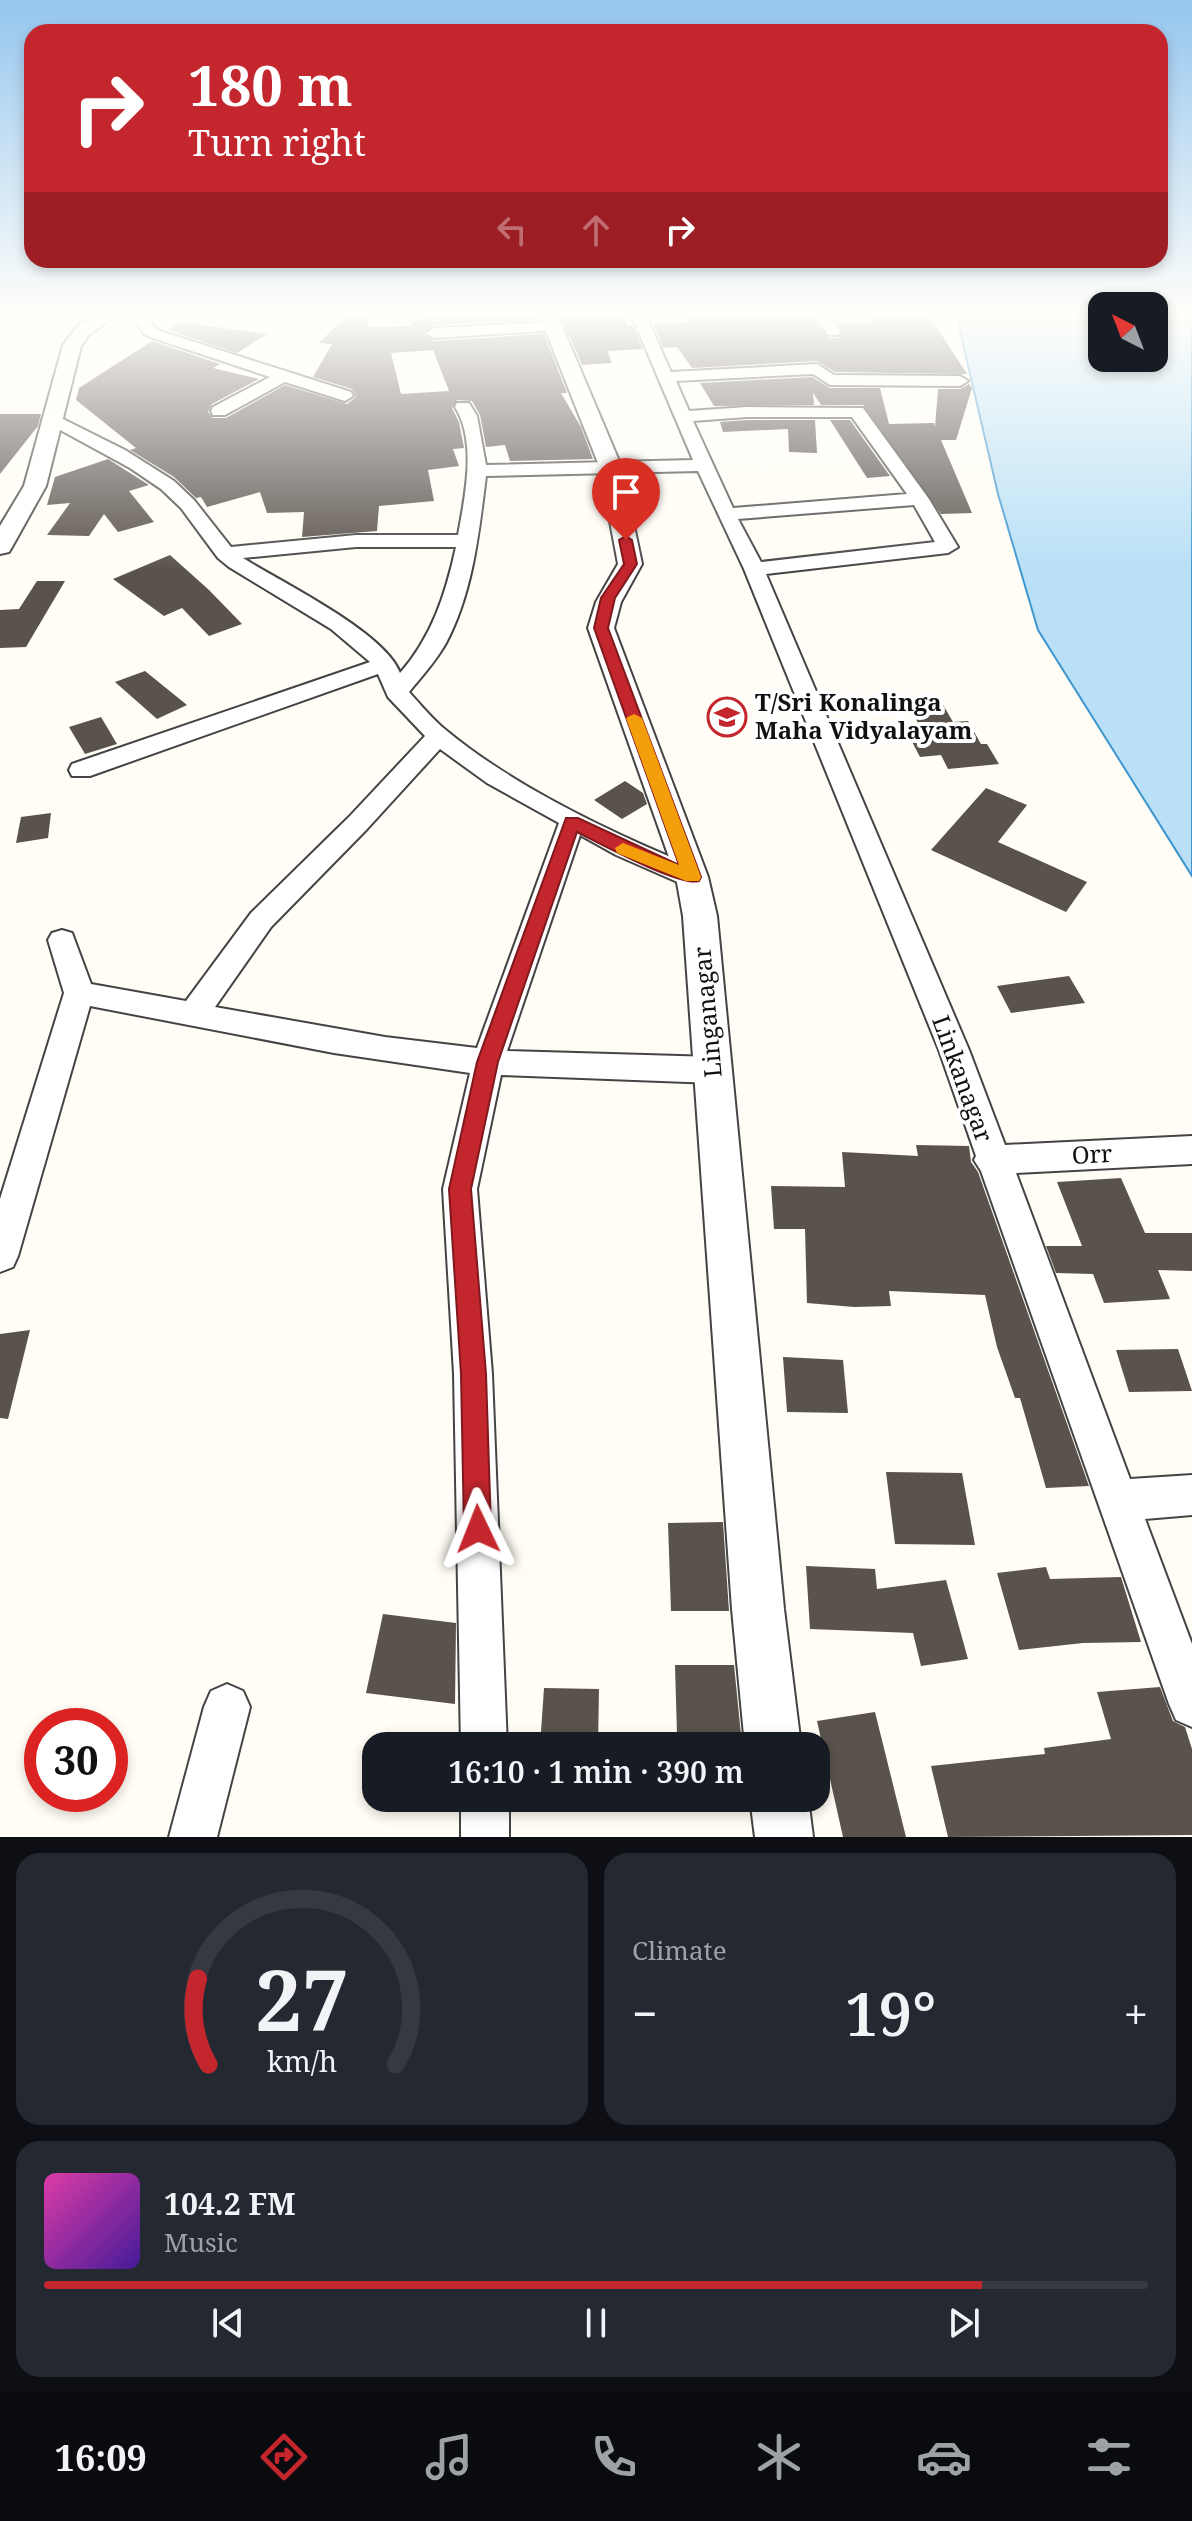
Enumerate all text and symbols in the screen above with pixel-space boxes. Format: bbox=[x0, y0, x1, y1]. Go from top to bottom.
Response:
text: 180 m bbox=[188, 46, 353, 122]
icon: right bbox=[56, 56, 160, 160]
text: Turn right bbox=[188, 118, 366, 167]
icon: left bbox=[490, 208, 534, 252]
icon: ahead bbox=[574, 208, 618, 252]
icon: right bbox=[658, 208, 702, 252]
north arrow bbox=[1088, 292, 1168, 372]
map controls bbox=[1088, 292, 1168, 372]
pin bbox=[592, 458, 660, 540]
icon: arrive bbox=[604, 470, 648, 514]
place label: T/Sri Konalinga Maha Vidyalayam bbox=[755, 685, 973, 746]
school or university icon: T/Sri Konalinga Maha Vidyalayam bbox=[706, 696, 748, 738]
street label: Linganagar bbox=[684, 945, 729, 1079]
street label: Linkanagar bbox=[925, 1011, 1002, 1146]
street label: Orr bbox=[1071, 1136, 1113, 1171]
position arrow bbox=[436, 1487, 520, 1571]
speed limit sign: 30 bbox=[24, 1708, 128, 1812]
text: 16:10 · 1 min · 390 m bbox=[448, 1751, 744, 1792]
text: Climate bbox=[632, 1932, 727, 1968]
text: 27 bbox=[255, 1942, 349, 2055]
text: 19° bbox=[845, 1972, 936, 2054]
text: − bbox=[632, 1983, 657, 2043]
text: + bbox=[1123, 1983, 1148, 2043]
text: km/h bbox=[267, 2041, 337, 2080]
text: 104.2 FM bbox=[164, 2183, 296, 2224]
text: Music bbox=[164, 2224, 238, 2260]
icon: previous bbox=[206, 2301, 250, 2345]
icon: pause bbox=[574, 2301, 618, 2345]
icon: next bbox=[942, 2301, 986, 2345]
icon: directions bbox=[256, 2429, 312, 2485]
icon: music bbox=[421, 2429, 477, 2485]
icon: phone bbox=[586, 2429, 642, 2485]
icon: climate bbox=[751, 2429, 807, 2485]
icon: car bbox=[916, 2429, 972, 2485]
icon: filters bbox=[1081, 2429, 1137, 2485]
text: 16:09 bbox=[55, 2433, 147, 2482]

